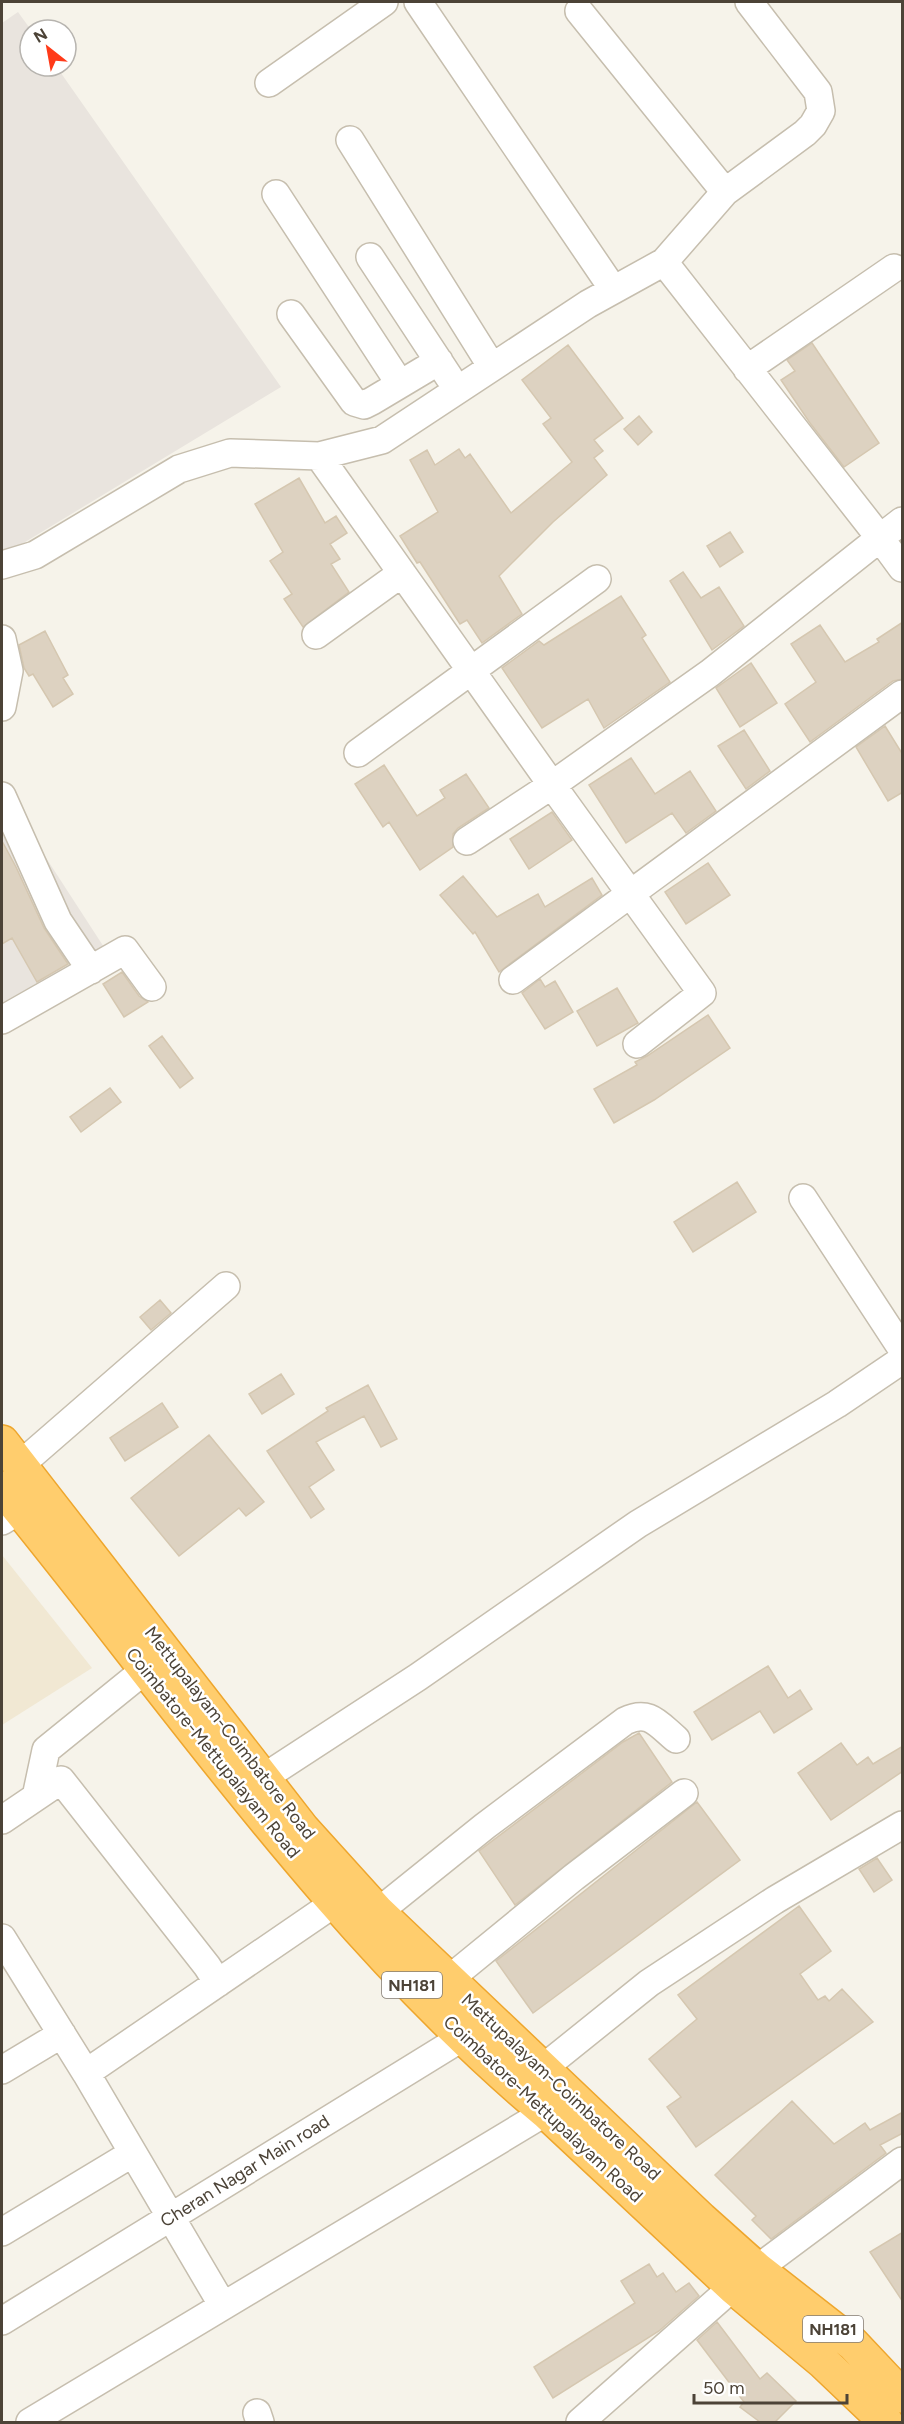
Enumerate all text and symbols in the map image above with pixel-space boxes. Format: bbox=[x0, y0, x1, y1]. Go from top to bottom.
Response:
north arrow bbox=[18, 18, 78, 78]
text: N bbox=[30, 24, 51, 47]
street label: Mettupalayam-Coimbatore Road bbox=[140, 1622, 320, 1844]
street label: Coimbatore-Mettupalayam Road bbox=[121, 1643, 305, 1863]
road number: NH181 bbox=[382, 1972, 442, 1998]
street label: Mettupalayam-Coimbatore Road bbox=[457, 1989, 665, 2185]
street label: Coimbatore-Mettupalayam Road bbox=[439, 2011, 647, 2207]
street label: Cheran Nagar Main road bbox=[156, 2110, 334, 2232]
road number: NH181 bbox=[803, 2316, 863, 2342]
scale bar bbox=[694, 2367, 847, 2405]
text: 50 m bbox=[703, 2377, 745, 2399]

